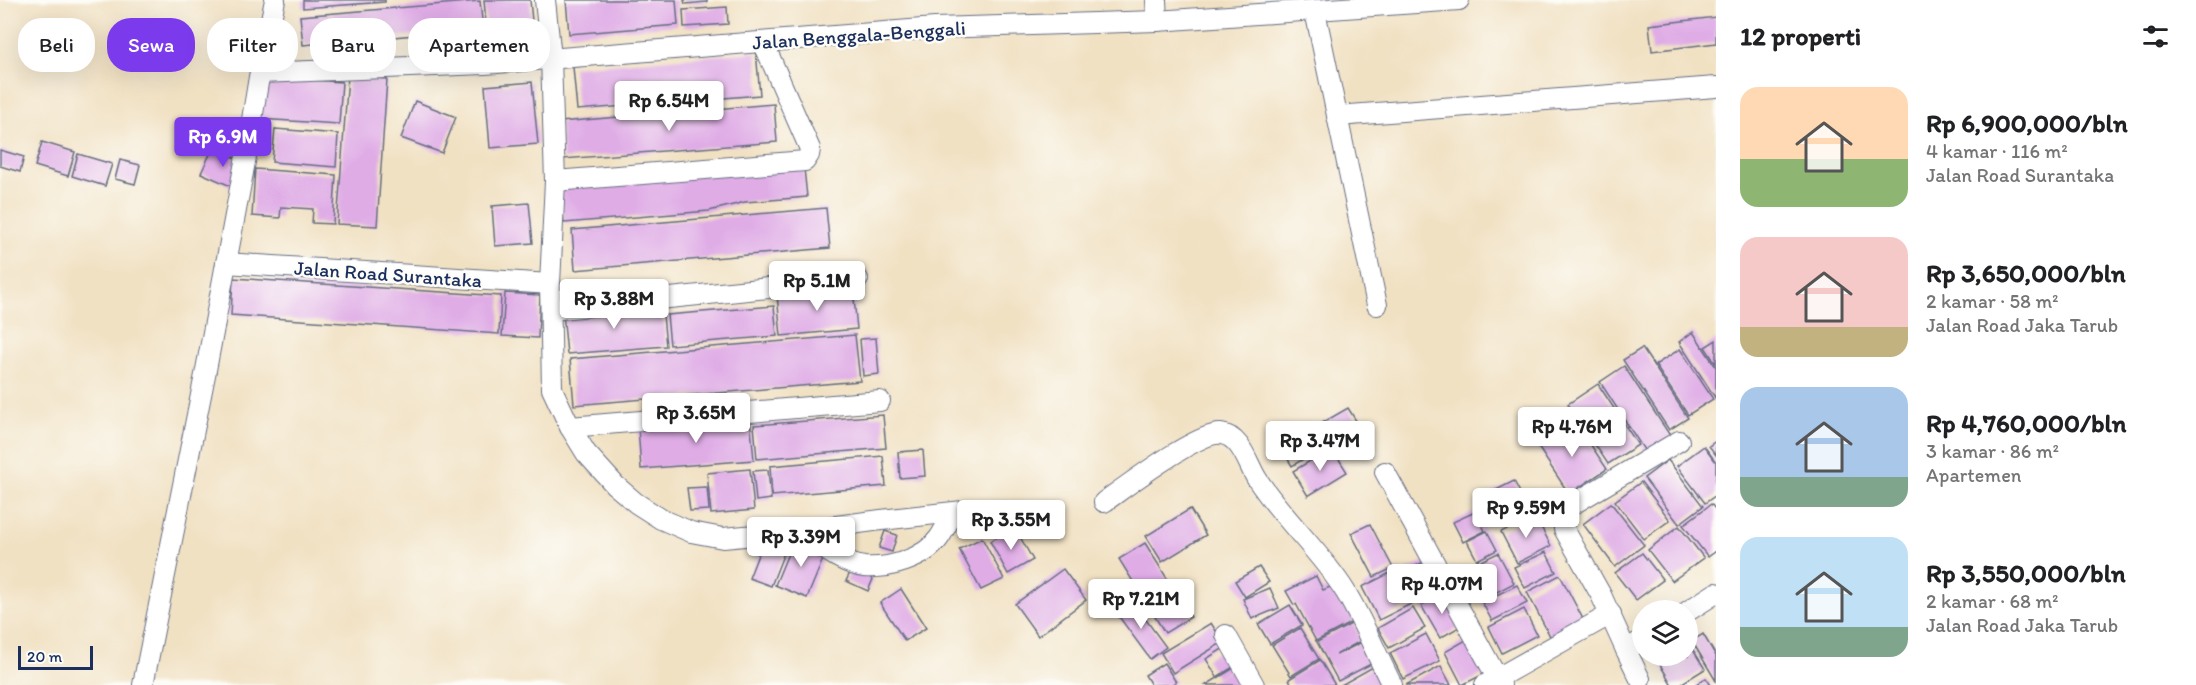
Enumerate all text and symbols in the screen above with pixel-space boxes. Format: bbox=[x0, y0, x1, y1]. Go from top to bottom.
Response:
street label: Jalan Benggala-Benggali bbox=[751, 16, 967, 54]
chip: Beli bbox=[18, 18, 95, 72]
chip: Sewa bbox=[107, 18, 195, 72]
chip: Filter bbox=[207, 18, 298, 72]
chip: Baru bbox=[310, 18, 396, 72]
chip: Apartemen bbox=[408, 18, 550, 72]
text: 12 properti bbox=[1740, 20, 1861, 52]
icon: filters bbox=[2139, 20, 2172, 53]
pin: Rp 6.54M bbox=[607, 81, 731, 132]
text: Rp 6.54M bbox=[629, 88, 709, 112]
text: Rp 6,900,000/bln bbox=[1926, 107, 2128, 139]
icon: home bbox=[1788, 111, 1860, 183]
pin: Rp 6.9M bbox=[168, 117, 278, 168]
text: Rp 6.9M bbox=[188, 124, 258, 148]
text: 4 kamar · 116 m² bbox=[1926, 139, 2068, 163]
text: Jalan Road Surantaka bbox=[1926, 163, 2114, 187]
street label: Jalan Road Surantaka bbox=[293, 255, 483, 293]
text: Rp 3,650,000/bln bbox=[1926, 257, 2126, 289]
pin: Rp 5.1M bbox=[762, 261, 872, 312]
icon: home bbox=[1788, 261, 1860, 333]
text: Rp 5.1M bbox=[783, 268, 851, 292]
pin: Rp 3.88M bbox=[552, 279, 676, 330]
text: Rp 3.88M bbox=[574, 286, 654, 310]
text: 2 kamar · 58 m² bbox=[1926, 289, 2058, 313]
text: Jalan Road Jaka Tarub bbox=[1926, 313, 2118, 337]
pin: Rp 3.65M bbox=[634, 393, 758, 444]
text: Rp 3.65M bbox=[656, 400, 736, 424]
pin: Rp 4.76M bbox=[1510, 407, 1634, 458]
text: Rp 4,760,000/bln bbox=[1926, 407, 2127, 439]
icon: home bbox=[1788, 411, 1860, 483]
text: Rp 4.76M bbox=[1532, 414, 1612, 438]
pin: Rp 3.47M bbox=[1258, 421, 1382, 472]
text: Rp 3.47M bbox=[1280, 428, 1360, 452]
text: 3 kamar · 86 m² bbox=[1926, 439, 2059, 463]
text: Apartemen bbox=[1926, 463, 2021, 487]
pin: Rp 9.59M bbox=[1464, 488, 1588, 539]
text: Rp 9.59M bbox=[1486, 495, 1566, 519]
pin: Rp 3.55M bbox=[949, 500, 1073, 551]
text: Rp 3.55M bbox=[971, 507, 1051, 531]
pin: Rp 3.39M bbox=[739, 517, 863, 568]
text: Rp 3.39M bbox=[761, 524, 841, 548]
text: Rp 3,550,000/bln bbox=[1926, 557, 2126, 589]
icon: home bbox=[1788, 561, 1860, 633]
pin: Rp 4.07M bbox=[1380, 564, 1504, 615]
text: Rp 4.07M bbox=[1401, 571, 1483, 595]
pin: Rp 7.21M bbox=[1079, 579, 1203, 630]
text: Rp 7.21M bbox=[1102, 586, 1180, 610]
text: 2 kamar · 68 m² bbox=[1926, 589, 2059, 613]
map controls bbox=[1632, 600, 1698, 666]
button: layers bbox=[1632, 600, 1698, 666]
text: Jalan Road Jaka Tarub bbox=[1926, 613, 2118, 637]
scale bar bbox=[18, 643, 93, 670]
text: 20 m bbox=[27, 647, 62, 666]

